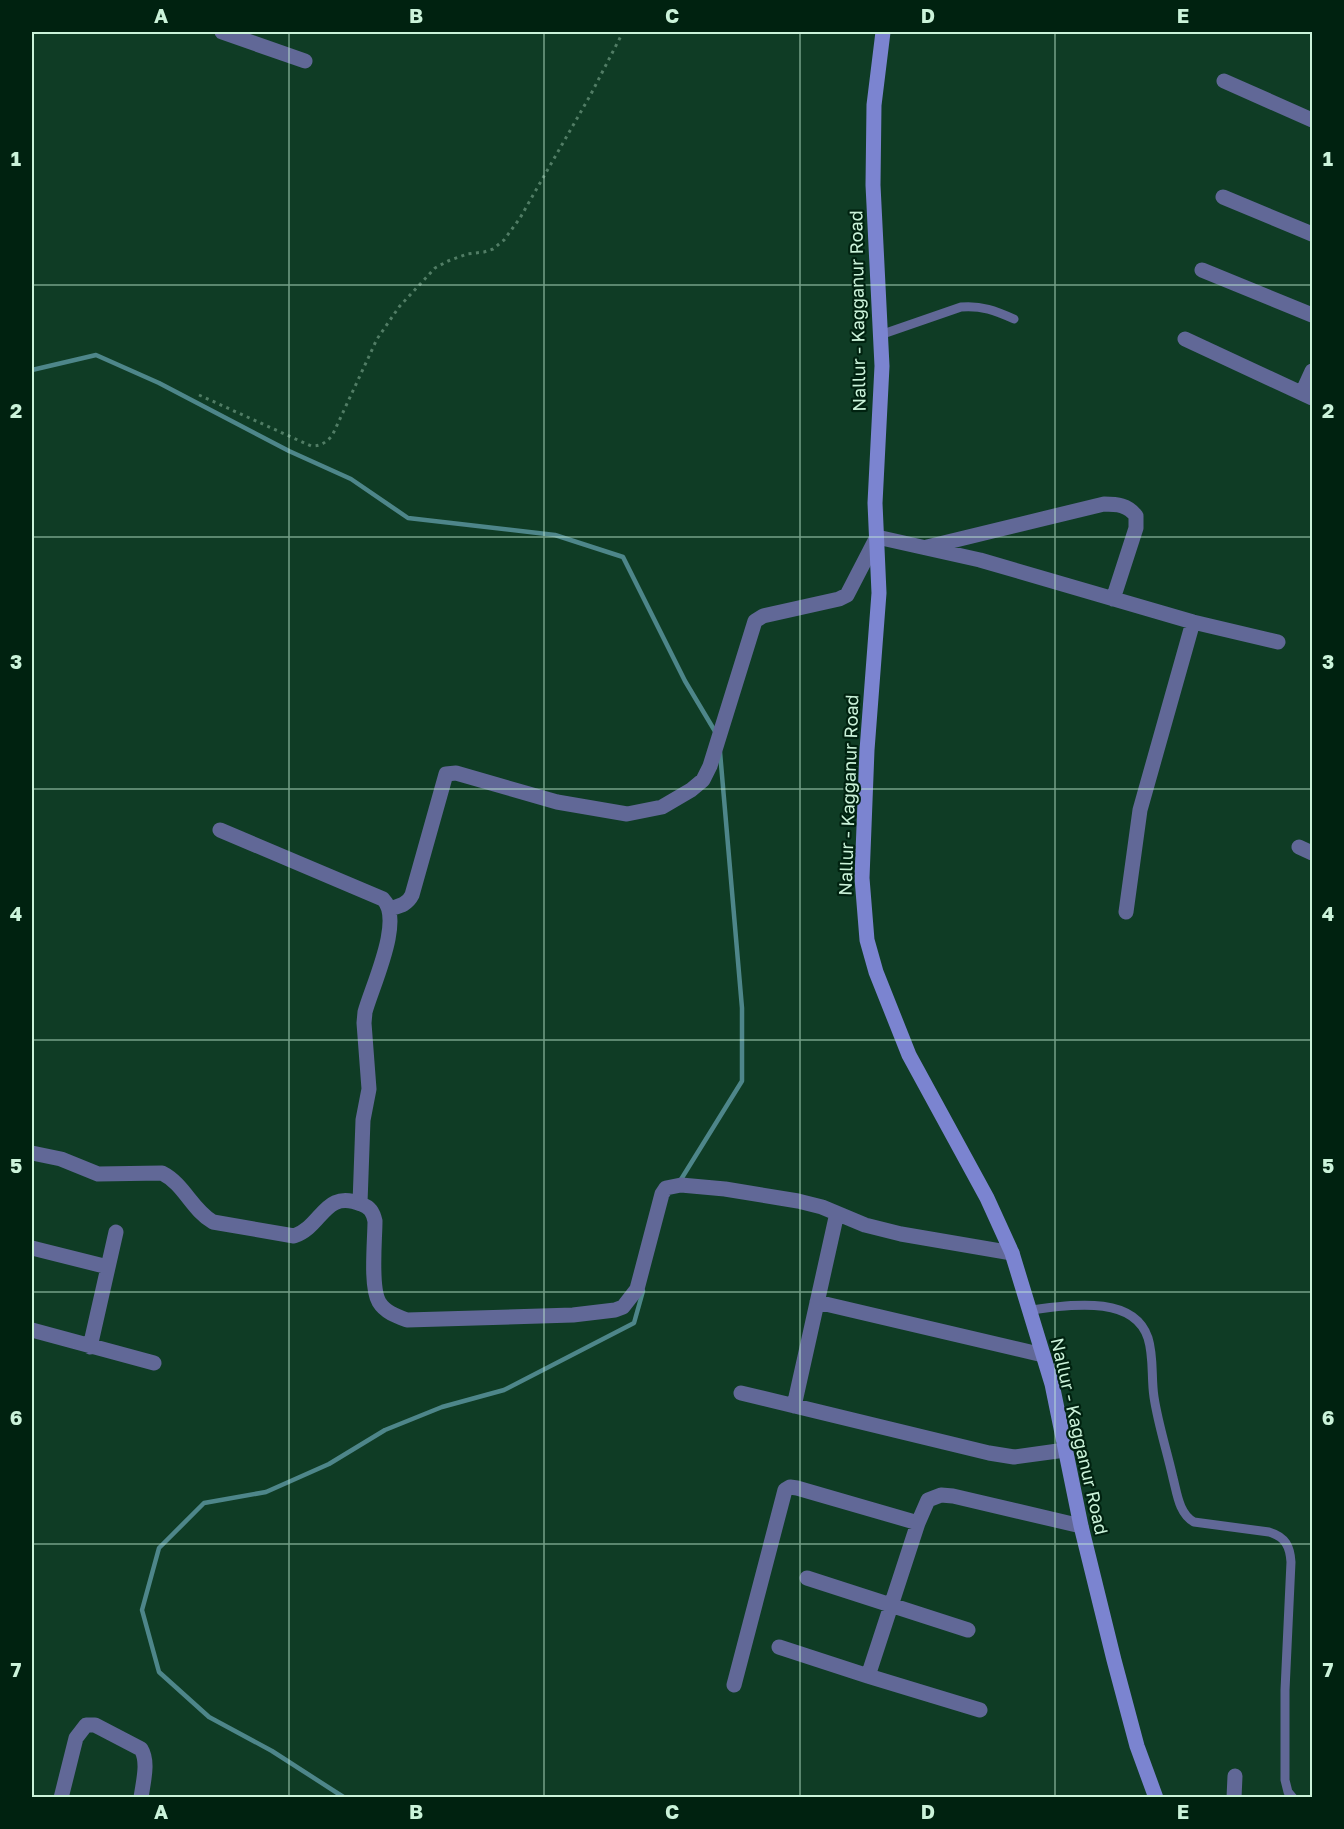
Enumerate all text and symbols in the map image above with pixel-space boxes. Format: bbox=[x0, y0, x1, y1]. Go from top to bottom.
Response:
text: A bbox=[154, 3, 168, 27]
text: B bbox=[409, 3, 423, 27]
text: C bbox=[665, 3, 679, 27]
text: D bbox=[921, 3, 935, 27]
text: E bbox=[1177, 3, 1189, 27]
text: 1 bbox=[11, 146, 21, 170]
text: 1 bbox=[1323, 146, 1333, 170]
street label: Nallur - Kagganur Road bbox=[844, 210, 870, 412]
text: 2 bbox=[10, 398, 22, 422]
text: 2 bbox=[1322, 398, 1334, 422]
text: 3 bbox=[10, 649, 22, 673]
text: 3 bbox=[1322, 649, 1334, 673]
street label: Nallur - Kagganur Road bbox=[833, 694, 863, 896]
text: 4 bbox=[10, 901, 22, 925]
text: 4 bbox=[1322, 901, 1334, 925]
text: 5 bbox=[10, 1153, 22, 1177]
text: 5 bbox=[1322, 1153, 1334, 1177]
street label: Nallur - Kagganur Road bbox=[1047, 1335, 1113, 1537]
text: 6 bbox=[10, 1405, 22, 1429]
text: 6 bbox=[1322, 1405, 1334, 1429]
text: 7 bbox=[11, 1657, 22, 1681]
text: 7 bbox=[1323, 1657, 1334, 1681]
text: A bbox=[154, 1799, 168, 1823]
text: B bbox=[409, 1799, 423, 1823]
text: C bbox=[665, 1799, 679, 1823]
text: D bbox=[921, 1799, 935, 1823]
text: E bbox=[1177, 1799, 1189, 1823]

